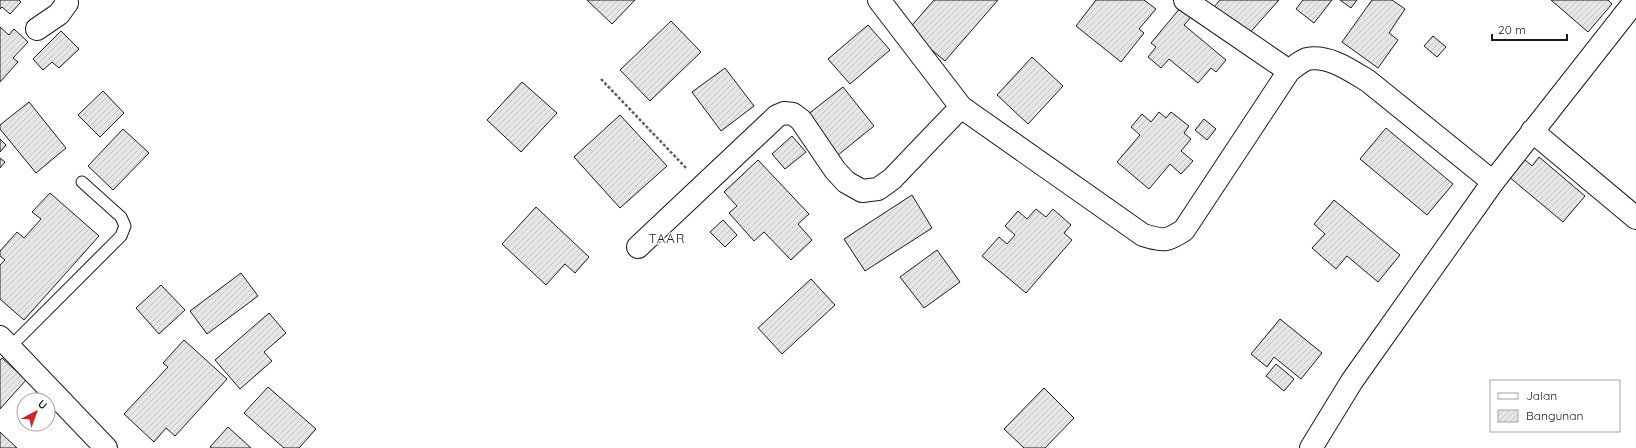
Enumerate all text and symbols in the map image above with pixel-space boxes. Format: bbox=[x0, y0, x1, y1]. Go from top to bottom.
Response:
scale bar bbox=[1492, 16, 1567, 42]
text: 20 m bbox=[1498, 22, 1526, 37]
district label: TAAR bbox=[649, 230, 685, 246]
legend bbox=[1490, 380, 1620, 432]
text: Jalan bbox=[1526, 388, 1557, 403]
north arrow bbox=[16, 392, 56, 432]
text: U bbox=[35, 397, 50, 412]
text: Bangunan bbox=[1526, 408, 1583, 423]

